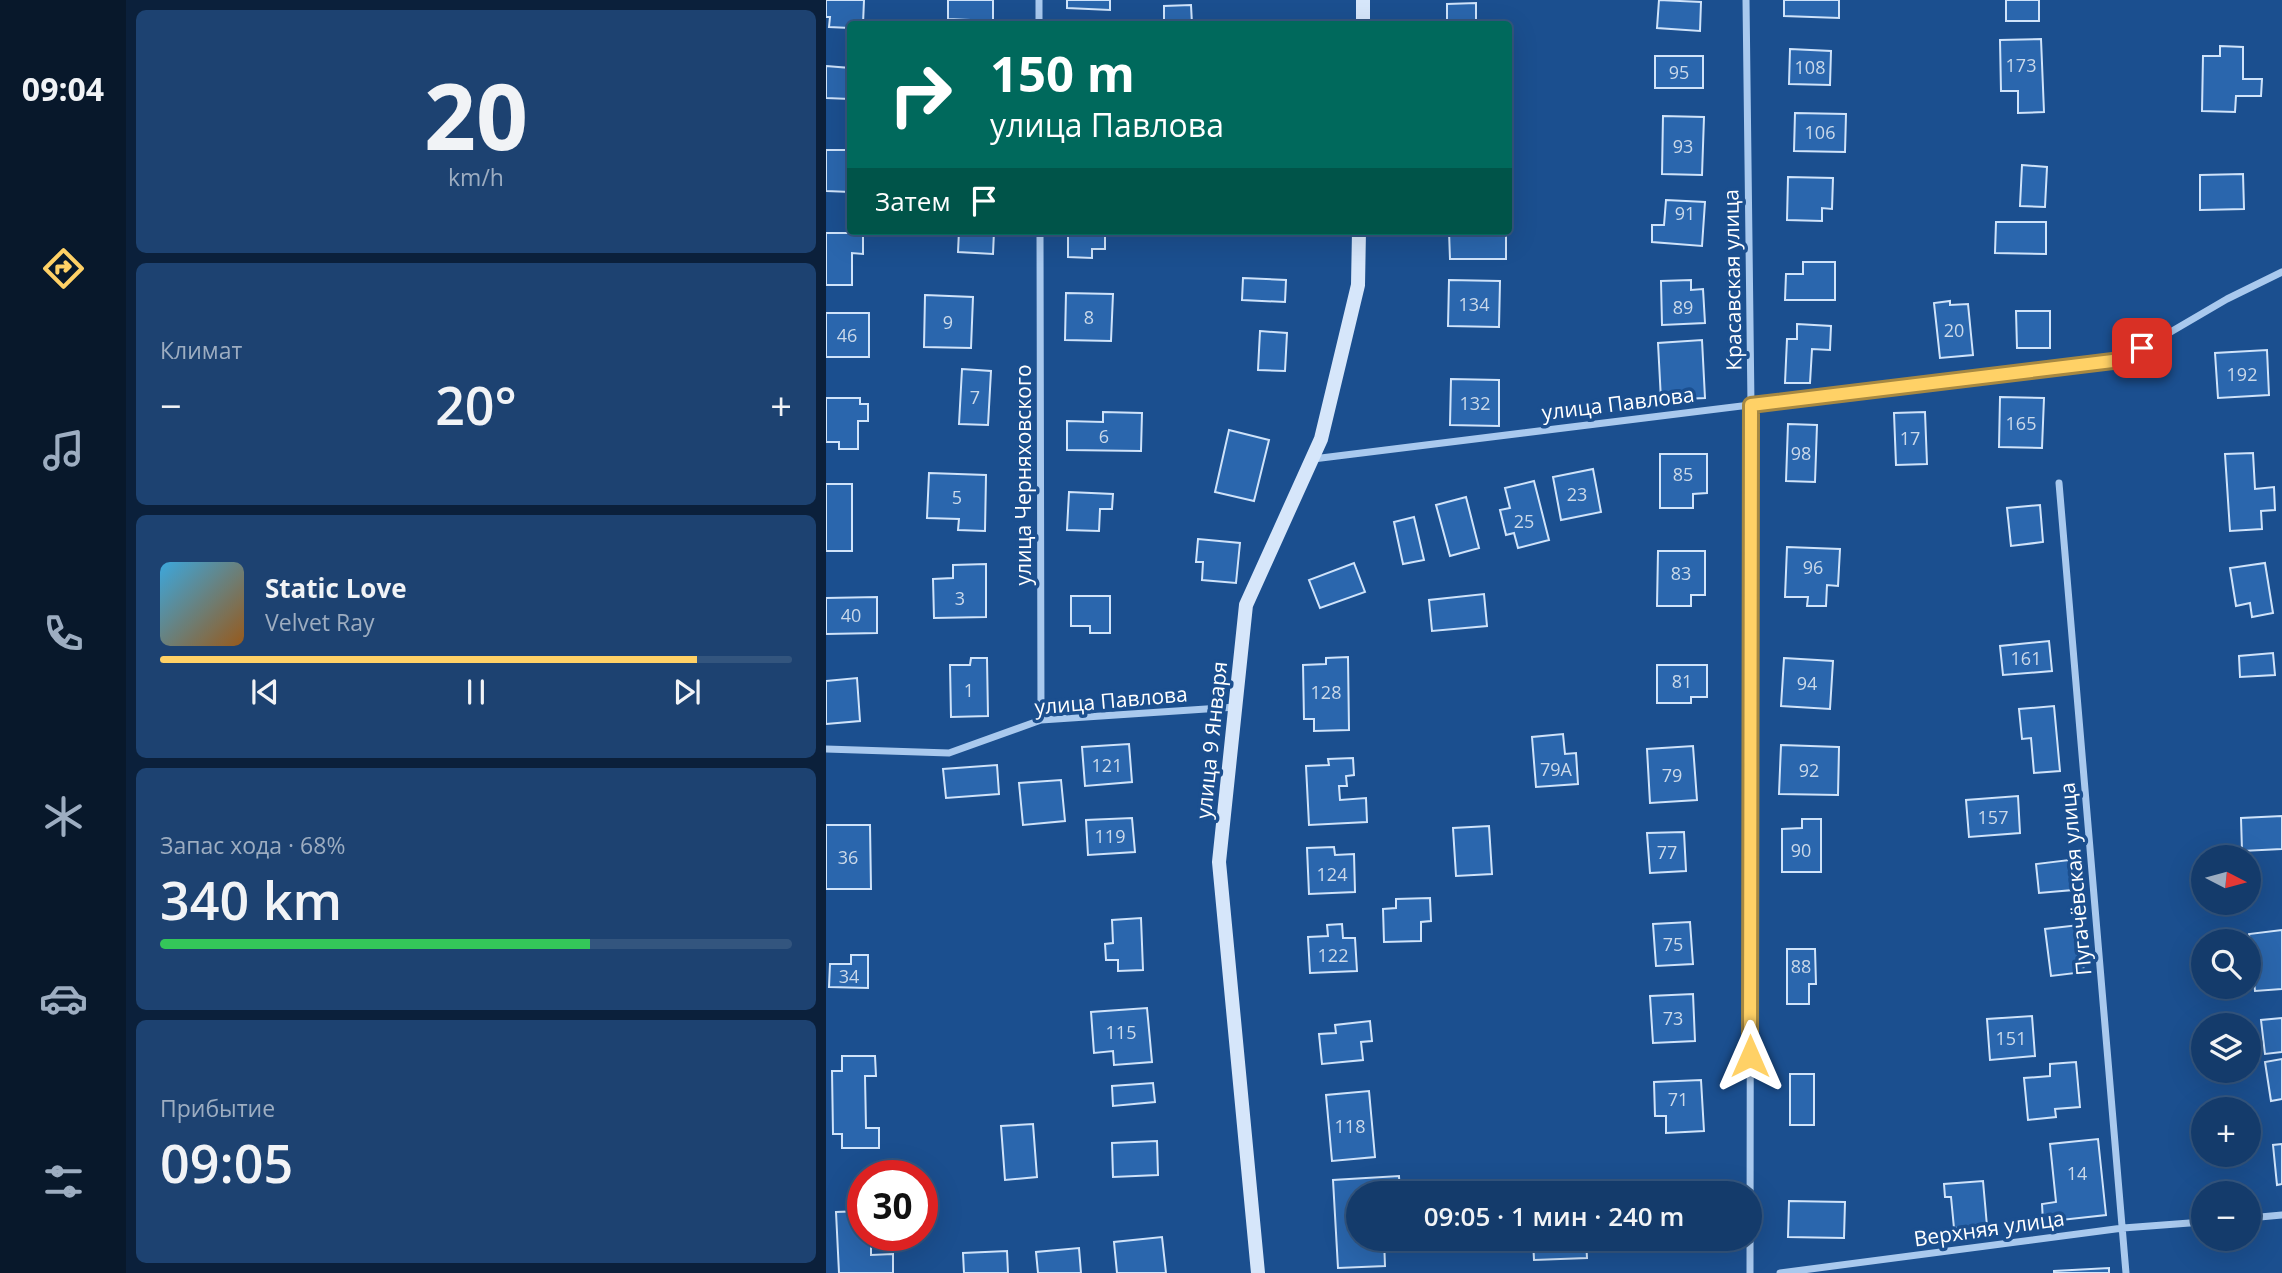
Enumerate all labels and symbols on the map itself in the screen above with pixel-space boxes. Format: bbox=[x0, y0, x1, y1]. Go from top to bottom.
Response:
house number: 173 bbox=[2006, 53, 2036, 77]
house number: 108 bbox=[1795, 55, 1825, 79]
house number: 95 bbox=[1669, 60, 1689, 84]
house number: 106 bbox=[1805, 120, 1835, 144]
house number: 93 bbox=[1673, 134, 1693, 158]
street label: Красавская улица bbox=[1716, 189, 1748, 371]
house number: 91 bbox=[1675, 201, 1695, 225]
house number: 134 bbox=[1459, 292, 1489, 316]
house number: 89 bbox=[1673, 295, 1693, 319]
house number: 8 bbox=[1084, 305, 1094, 329]
house number: 9 bbox=[943, 310, 953, 334]
house number: 20 bbox=[1944, 318, 1964, 342]
pin bbox=[2112, 318, 2172, 378]
house number: 46 bbox=[837, 323, 857, 347]
house number: 192 bbox=[2227, 362, 2257, 386]
street label: улица Черняховского bbox=[1009, 364, 1037, 586]
street label: улица Павлова bbox=[1540, 380, 1696, 426]
house number: 7 bbox=[970, 385, 980, 409]
house number: 132 bbox=[1460, 391, 1490, 415]
house number: 165 bbox=[2006, 411, 2036, 435]
house number: 6 bbox=[1099, 424, 1109, 448]
house number: 17 bbox=[1900, 426, 1920, 450]
house number: 98 bbox=[1791, 441, 1811, 465]
house number: 85 bbox=[1673, 462, 1693, 486]
house number: 23 bbox=[1567, 482, 1587, 506]
house number: 5 bbox=[952, 485, 962, 509]
house number: 25 bbox=[1514, 509, 1534, 533]
house number: 96 bbox=[1803, 555, 1823, 579]
house number: 83 bbox=[1671, 561, 1691, 585]
house number: 3 bbox=[955, 586, 965, 610]
house number: 40 bbox=[841, 603, 861, 627]
house number: 161 bbox=[2011, 646, 2041, 670]
street label: улица 9 Января bbox=[1189, 660, 1233, 820]
house number: 81 bbox=[1672, 669, 1692, 693]
house number: 94 bbox=[1797, 671, 1817, 695]
house number: 1 bbox=[964, 678, 974, 702]
street label: улица Павлова bbox=[1033, 679, 1189, 721]
house number: 128 bbox=[1311, 680, 1341, 704]
house number: 121 bbox=[1092, 753, 1122, 777]
house number: 79А bbox=[1540, 757, 1573, 781]
house number: 92 bbox=[1799, 758, 1819, 782]
house number: 79 bbox=[1662, 763, 1682, 787]
street label: Пугачёвская улица bbox=[2053, 781, 2097, 977]
house number: 157 bbox=[1978, 805, 2008, 829]
house number: 119 bbox=[1095, 824, 1125, 848]
house number: 90 bbox=[1791, 838, 1811, 862]
house number: 77 bbox=[1657, 840, 1677, 864]
house number: 36 bbox=[838, 845, 858, 869]
north arrow bbox=[2191, 845, 2261, 915]
house number: 124 bbox=[1317, 862, 1347, 886]
house number: 75 bbox=[1663, 932, 1683, 956]
house number: 122 bbox=[1318, 943, 1348, 967]
house number: 88 bbox=[1791, 954, 1811, 978]
house number: 34 bbox=[839, 964, 859, 988]
house number: 73 bbox=[1663, 1006, 1683, 1030]
position arrow bbox=[1713, 1019, 1787, 1093]
house number: 115 bbox=[1106, 1020, 1136, 1044]
house number: 151 bbox=[1996, 1026, 2026, 1050]
house number: 71 bbox=[1668, 1087, 1688, 1111]
house number: 118 bbox=[1335, 1114, 1365, 1138]
speed limit sign: 30 bbox=[847, 1160, 938, 1251]
house number: 14 bbox=[2067, 1161, 2087, 1185]
street label: Верхняя улица bbox=[1912, 1204, 2066, 1252]

